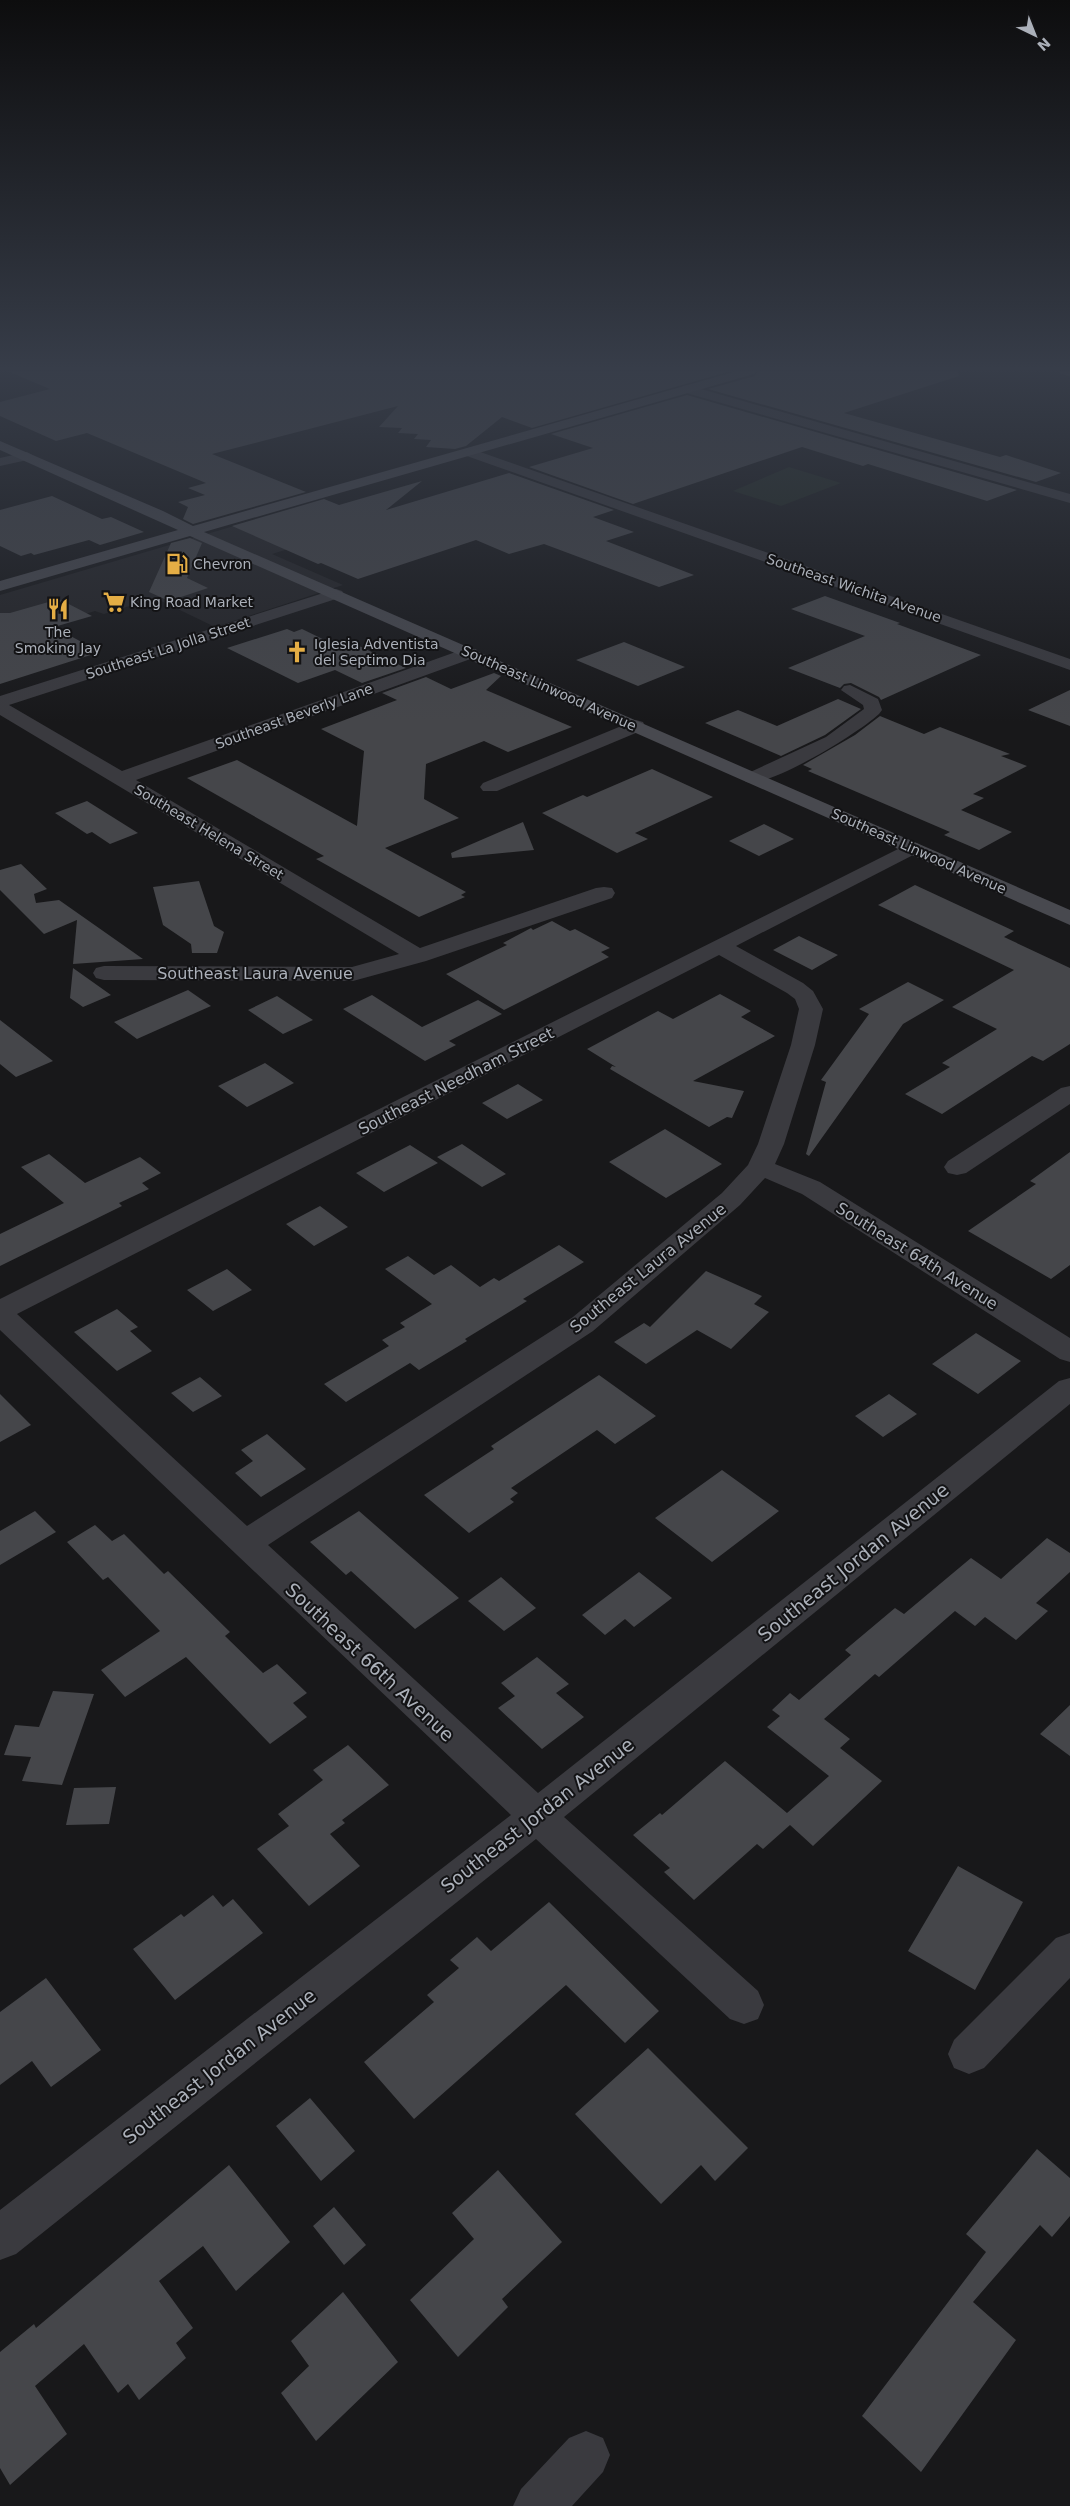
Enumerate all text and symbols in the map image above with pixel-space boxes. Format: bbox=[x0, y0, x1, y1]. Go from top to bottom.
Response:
north arrow bbox=[1010, 10, 1060, 60]
text: N bbox=[1034, 35, 1054, 54]
fuel station icon: Chevron bbox=[164, 551, 190, 577]
street label: Southeast Wichita Avenue bbox=[765, 551, 943, 625]
place label: Chevron bbox=[193, 556, 251, 572]
supermarket icon: King Road Market bbox=[101, 589, 127, 615]
place label: King Road Market bbox=[130, 594, 253, 610]
restaurant icon: The Smoking Jay bbox=[45, 596, 71, 622]
street label: Southeast La Jolla Street bbox=[84, 614, 253, 682]
place label: The Smoking Jay bbox=[15, 624, 101, 656]
place label: Iglesia Adventista del Septimo Dia bbox=[314, 636, 438, 668]
church icon: Iglesia Adventista del Septimo Dia bbox=[284, 639, 310, 665]
street label: Southeast Linwood Avenue bbox=[459, 642, 639, 734]
street label: Southeast Beverly Lane bbox=[213, 680, 375, 752]
street label: Southeast Helena Street bbox=[132, 781, 287, 883]
street label: Southeast Linwood Avenue bbox=[829, 805, 1009, 897]
street label: Southeast Laura Avenue bbox=[157, 964, 353, 983]
street label: Southeast Needham Street bbox=[355, 1023, 557, 1139]
street label: Southeast 64th Avenue bbox=[833, 1198, 1001, 1314]
street label: Southeast Laura Avenue bbox=[566, 1199, 730, 1337]
street label: Southeast Jordan Avenue bbox=[753, 1478, 953, 1646]
street label: Southeast 66th Avenue bbox=[281, 1578, 459, 1746]
street label: Southeast Jordan Avenue bbox=[436, 1733, 638, 1897]
street label: Southeast Jordan Avenue bbox=[118, 1984, 320, 2148]

